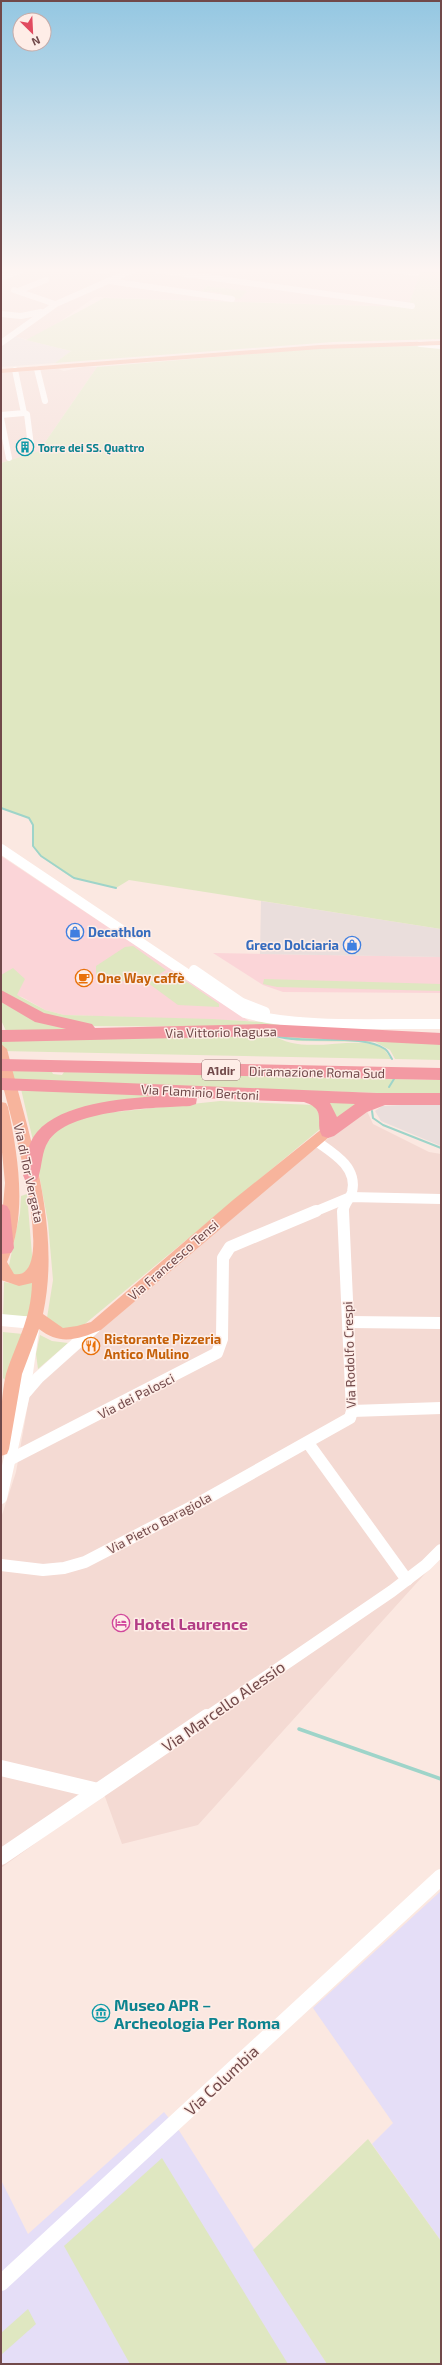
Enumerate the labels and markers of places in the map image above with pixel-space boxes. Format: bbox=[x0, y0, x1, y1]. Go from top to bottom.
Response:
building icon: Torre dei SS. Quattro bbox=[15, 437, 35, 457]
place label: Torre dei SS. Quattro bbox=[38, 441, 145, 455]
shop icon: Decathlon bbox=[65, 922, 85, 942]
place label: Decathlon bbox=[88, 924, 151, 940]
shop icon: Greco Dolciaria bbox=[342, 935, 362, 955]
place label: Greco Dolciaria bbox=[246, 937, 339, 953]
cafe icon: One Way caffè bbox=[74, 968, 94, 988]
place label: One Way caffè bbox=[97, 970, 185, 986]
place label: Ristorante Pizzeria Antico Mulino bbox=[104, 1331, 221, 1362]
restaurant icon: Ristorante Pizzeria Antico Mulino bbox=[81, 1336, 101, 1356]
hotel icon: Hotel Laurence bbox=[111, 1613, 131, 1633]
place label: Hotel Laurence bbox=[134, 1614, 248, 1633]
place label: Museo APR – Archeologia Per Roma bbox=[114, 1995, 280, 2032]
museum icon: Museo APR – Archeologia Per Roma bbox=[91, 2003, 111, 2023]

